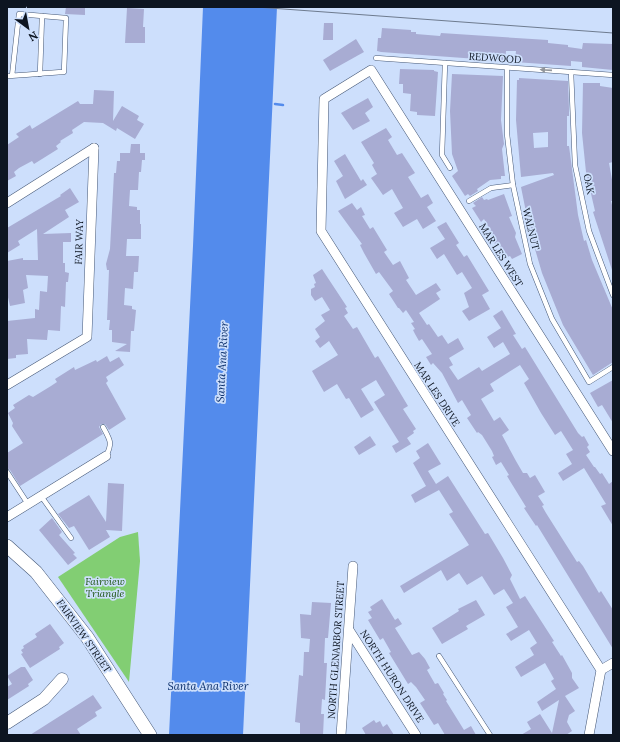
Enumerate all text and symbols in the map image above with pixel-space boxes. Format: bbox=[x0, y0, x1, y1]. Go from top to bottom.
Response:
north arrow bbox=[8, 8, 48, 48]
text: N bbox=[26, 28, 41, 45]
street label: REDWOOD bbox=[468, 50, 522, 66]
one-way arrow bbox=[540, 67, 552, 74]
street label: OAK bbox=[581, 172, 597, 196]
street label: WALNUT bbox=[519, 207, 543, 252]
street label: FAIR WAY bbox=[72, 218, 86, 265]
street label: MAR LES WEST bbox=[476, 221, 526, 290]
water label: Santa Ana River bbox=[213, 320, 231, 403]
street label: MAR LES DRIVE bbox=[411, 359, 463, 429]
park label: Fairview Triangle bbox=[85, 575, 125, 600]
street label: NORTH GLENARBOR STREET bbox=[325, 580, 347, 720]
street label: FAIRVIEW STREET bbox=[54, 597, 115, 676]
street label: NORTH HURON DRIVE bbox=[357, 627, 427, 725]
water label: Santa Ana River bbox=[168, 679, 249, 693]

